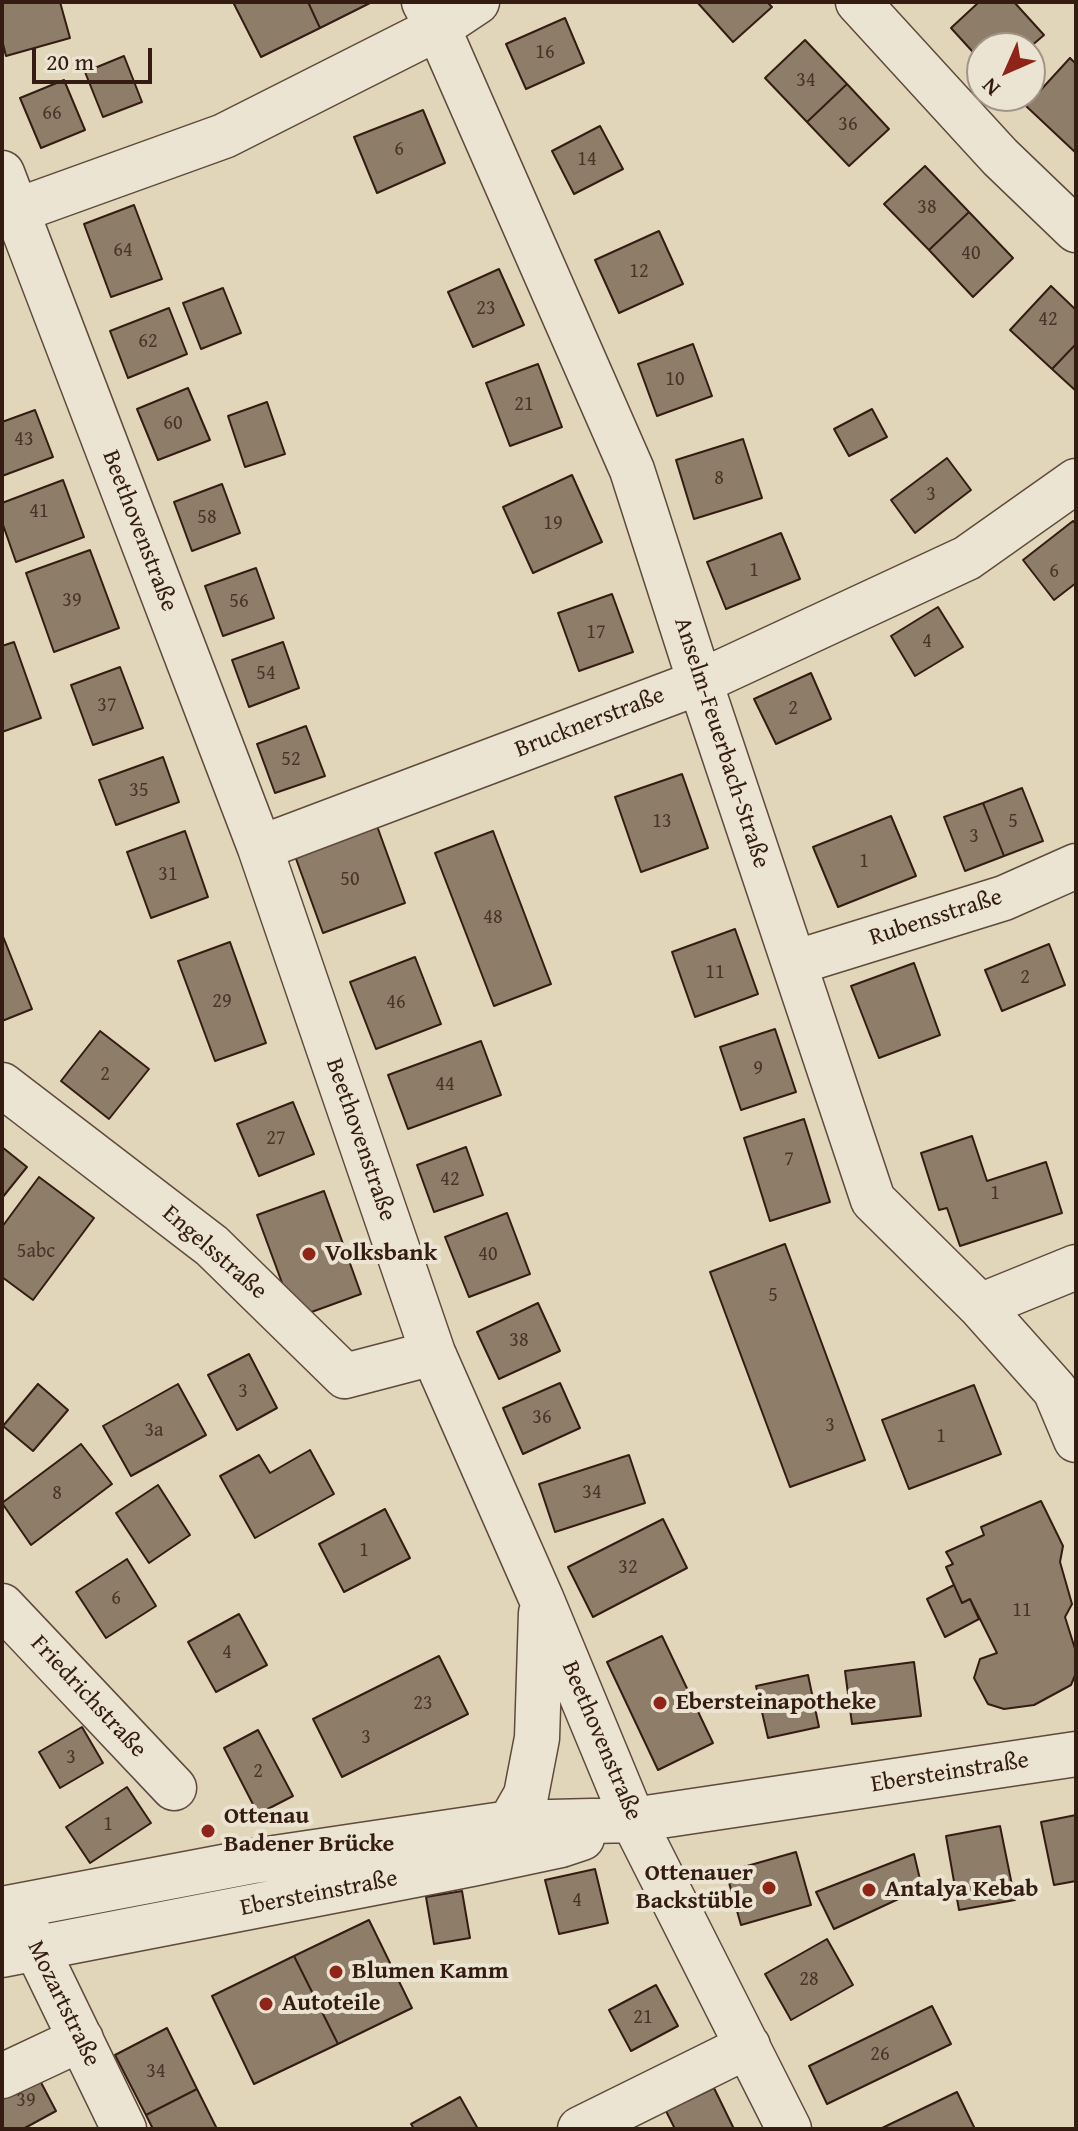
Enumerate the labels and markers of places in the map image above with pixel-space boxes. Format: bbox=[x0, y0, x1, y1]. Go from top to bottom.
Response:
place label: Volksbank bbox=[325, 1240, 437, 1268]
marker: Volksbank bbox=[300, 1245, 318, 1263]
place label: Ebersteinapotheke bbox=[676, 1689, 876, 1717]
marker: Ebersteinapotheke bbox=[651, 1694, 669, 1712]
place label: Ottenau Badener Brücke bbox=[224, 1803, 394, 1859]
marker: Ottenau Badener Brücke bbox=[199, 1822, 217, 1840]
place label: Ottenauer Backstüble bbox=[636, 1860, 753, 1916]
place label: Antalya Kebab bbox=[885, 1876, 1038, 1904]
marker: Ottenauer Backstüble bbox=[760, 1879, 778, 1897]
marker: Antalya Kebab bbox=[860, 1881, 878, 1899]
place label: Blumen Kamm bbox=[352, 1958, 508, 1986]
marker: Blumen Kamm bbox=[327, 1963, 345, 1981]
place label: Autoteile bbox=[282, 1990, 381, 2018]
marker: Autoteile bbox=[257, 1995, 275, 2013]

